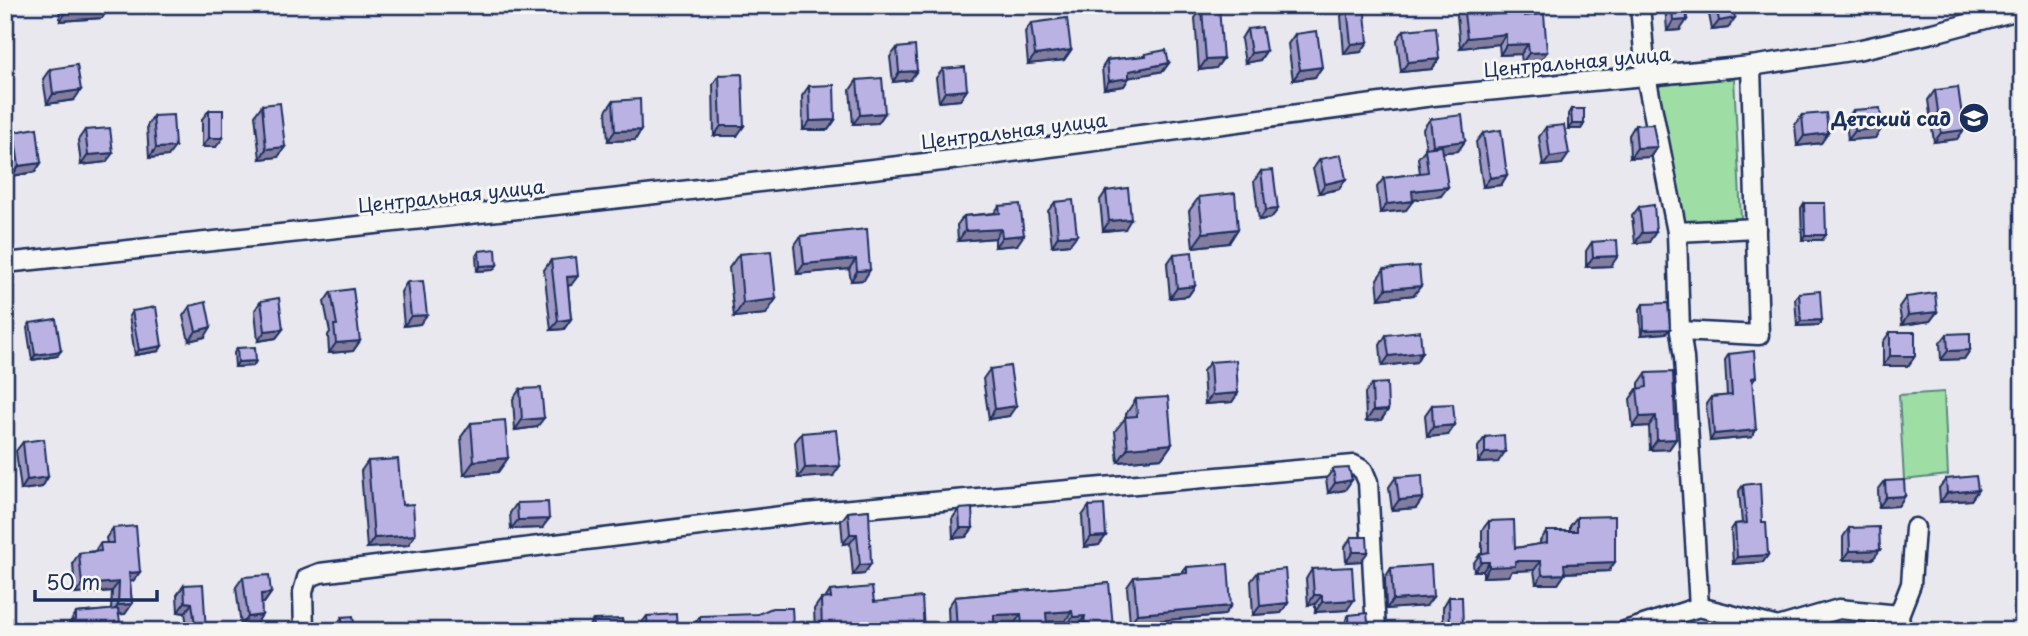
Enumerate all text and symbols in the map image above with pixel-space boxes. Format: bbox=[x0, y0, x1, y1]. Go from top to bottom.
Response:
street label: Центральная улица bbox=[1482, 39, 1672, 83]
school or university icon: Детский сад bbox=[1957, 101, 1991, 135]
place label: Детский сад bbox=[1831, 104, 1951, 132]
street label: Центральная улица bbox=[919, 105, 1109, 155]
street label: Центральная улица bbox=[356, 171, 546, 219]
scale bar bbox=[35, 559, 158, 603]
text: 50 m bbox=[46, 565, 100, 597]

